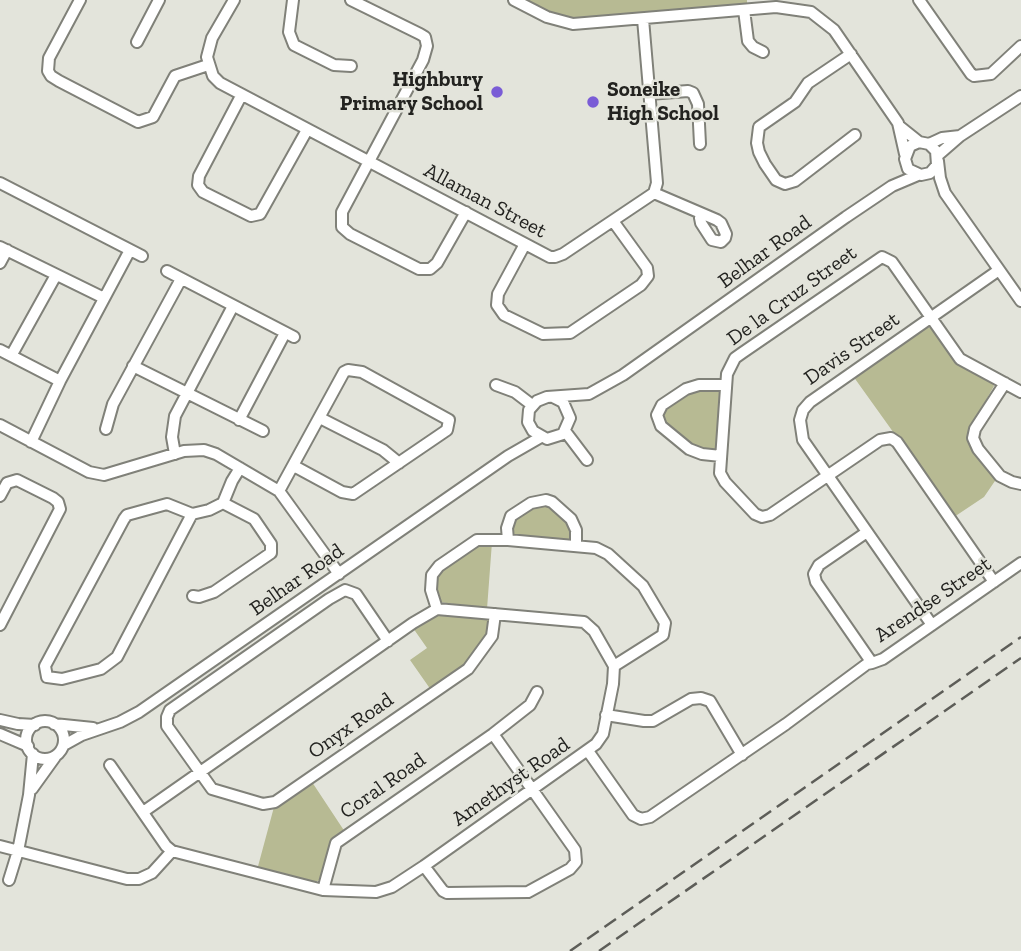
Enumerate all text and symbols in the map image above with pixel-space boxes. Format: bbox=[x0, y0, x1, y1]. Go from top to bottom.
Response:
place label: Highbury Primary School bbox=[340, 67, 483, 117]
place label: Soneike High School bbox=[607, 77, 719, 127]
marker: Highbury Primary School bbox=[489, 84, 505, 100]
marker: Soneike High School bbox=[585, 94, 601, 110]
street label: Allaman Street bbox=[419, 158, 551, 244]
street label: Belhar Road bbox=[714, 210, 816, 294]
street label: De la Cruz Street bbox=[722, 241, 862, 351]
street label: Davis Street bbox=[800, 307, 904, 391]
street label: Belhar Road bbox=[245, 538, 349, 622]
street label: Arendse Street bbox=[870, 552, 996, 648]
street label: Onyx Road bbox=[304, 687, 398, 765]
street label: Amethyst Road bbox=[447, 732, 575, 832]
street label: Coral Road bbox=[335, 747, 431, 825]

